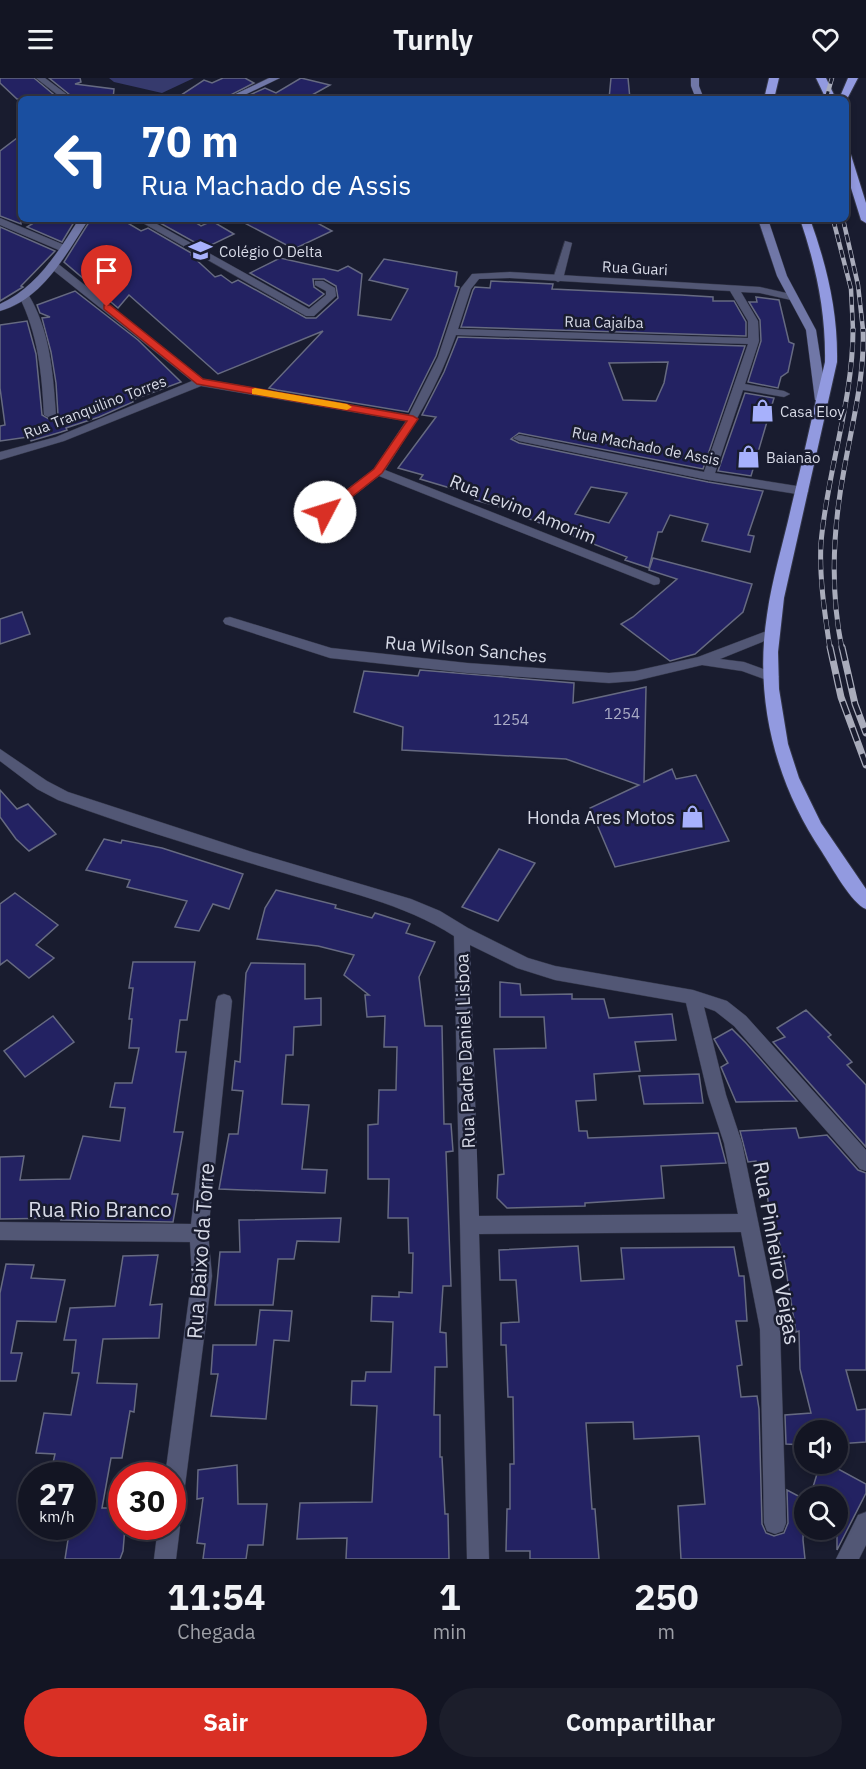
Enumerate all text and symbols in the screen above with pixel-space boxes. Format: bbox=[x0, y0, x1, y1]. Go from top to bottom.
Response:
text: Turnly bbox=[393, 22, 473, 57]
icon: menu bbox=[24, 23, 57, 56]
icon: heart bbox=[809, 23, 842, 56]
text: 70 m bbox=[141, 114, 239, 169]
icon: left bbox=[42, 120, 120, 198]
text: Rua Machado de Assis bbox=[141, 167, 411, 202]
school or university icon: Colégio O Delta bbox=[188, 238, 214, 264]
place label: Colégio O Delta bbox=[219, 242, 322, 261]
pin bbox=[81, 245, 132, 307]
icon: arrive bbox=[90, 254, 123, 287]
street label: Rua Guari bbox=[602, 257, 668, 279]
street label: Rua Cajaíba bbox=[564, 312, 644, 332]
street label: Rua Tranquilino Torres bbox=[21, 371, 169, 443]
shop icon: Casa Eloy bbox=[749, 398, 775, 424]
place label: Casa Eloy bbox=[780, 402, 845, 421]
street label: Rua Machado de Assis bbox=[570, 422, 722, 470]
shop icon: Baianão bbox=[735, 444, 761, 470]
place label: Baianão bbox=[766, 448, 821, 467]
street label: Rua Levino Amorim bbox=[446, 469, 600, 549]
position arrow bbox=[293, 480, 357, 544]
street label: Rua Wilson Sanches bbox=[384, 630, 548, 668]
house number: 1254 bbox=[604, 704, 640, 723]
house number: 1254 bbox=[493, 710, 529, 729]
shop icon: Honda Ares Motos bbox=[680, 804, 706, 830]
place label: Honda Ares Motos bbox=[527, 806, 675, 829]
street label: Rua Padre Daniel Lisboa bbox=[450, 953, 480, 1149]
street label: Rua Pinheiro Veigas bbox=[747, 1159, 807, 1347]
street label: Rua Baixo da Torre bbox=[180, 1162, 220, 1340]
street label: Rua Rio Branco bbox=[28, 1195, 172, 1223]
map controls bbox=[794, 1420, 848, 1540]
button: sound bbox=[794, 1420, 848, 1474]
speed limit sign: 30 bbox=[108, 1462, 186, 1540]
text: 27 bbox=[39, 1474, 75, 1513]
button: search bbox=[794, 1486, 848, 1540]
text: km/h bbox=[39, 1507, 75, 1526]
text: 11:54 bbox=[167, 1573, 266, 1620]
text: 1 bbox=[439, 1573, 461, 1620]
text: 250 bbox=[634, 1573, 699, 1620]
text: Chegada bbox=[177, 1618, 256, 1645]
text: min bbox=[433, 1618, 467, 1645]
text: m bbox=[658, 1618, 675, 1645]
button: Sair bbox=[24, 1688, 427, 1757]
button: Compartilhar bbox=[439, 1688, 842, 1757]

